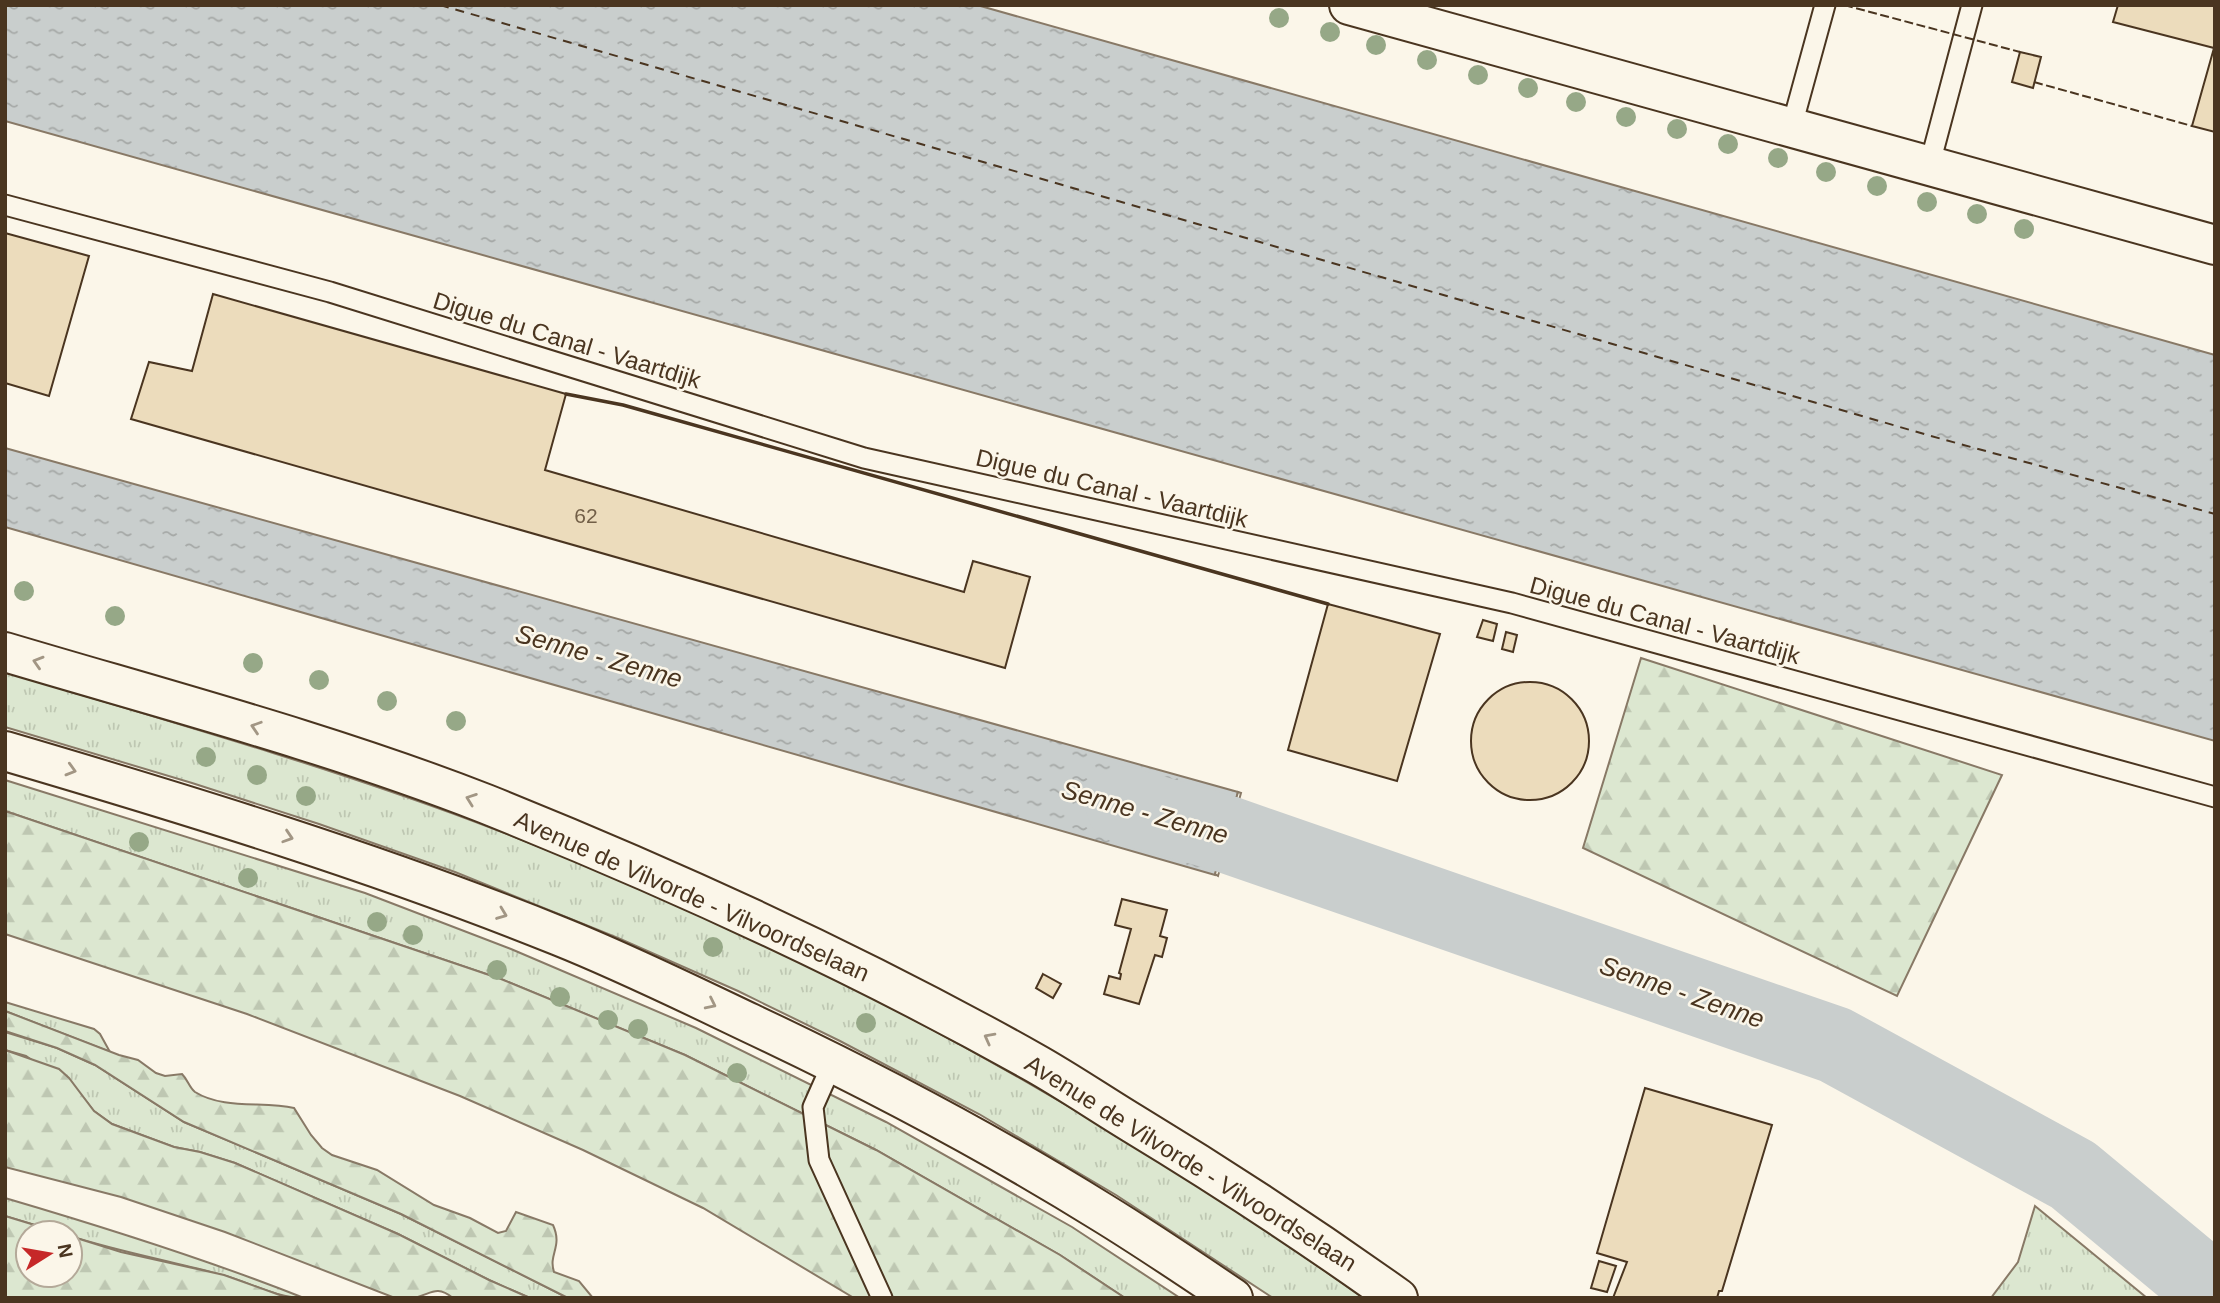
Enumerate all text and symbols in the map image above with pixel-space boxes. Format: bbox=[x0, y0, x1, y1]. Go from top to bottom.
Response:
street label: Digue du Canal - Vaartdijk bbox=[430, 286, 705, 394]
street label: Digue du Canal - Vaartdijk bbox=[973, 444, 1252, 533]
house number: 62 bbox=[574, 504, 598, 527]
street label: Digue du Canal - Vaartdijk bbox=[1527, 571, 1804, 669]
water label: Senne - Zenne bbox=[512, 618, 686, 694]
one-way arrow bbox=[32, 655, 44, 670]
one-way arrow bbox=[250, 721, 262, 735]
one-way arrow bbox=[65, 762, 77, 777]
water label: Senne - Zenne bbox=[1058, 774, 1232, 850]
one-way arrow bbox=[466, 793, 478, 807]
street label: Avenue de Vilvorde - Vilvoordselaan bbox=[510, 805, 874, 987]
one-way arrow bbox=[282, 829, 294, 843]
one-way arrow bbox=[496, 906, 508, 920]
water label: Senne - Zenne bbox=[1596, 950, 1768, 1034]
one-way arrow bbox=[704, 996, 716, 1010]
one-way arrow bbox=[983, 1033, 996, 1046]
street label: Avenue de Vilvorde - Vilvoordselaan bbox=[1020, 1049, 1362, 1277]
north arrow bbox=[14, 1219, 84, 1289]
text: N bbox=[54, 1242, 77, 1260]

